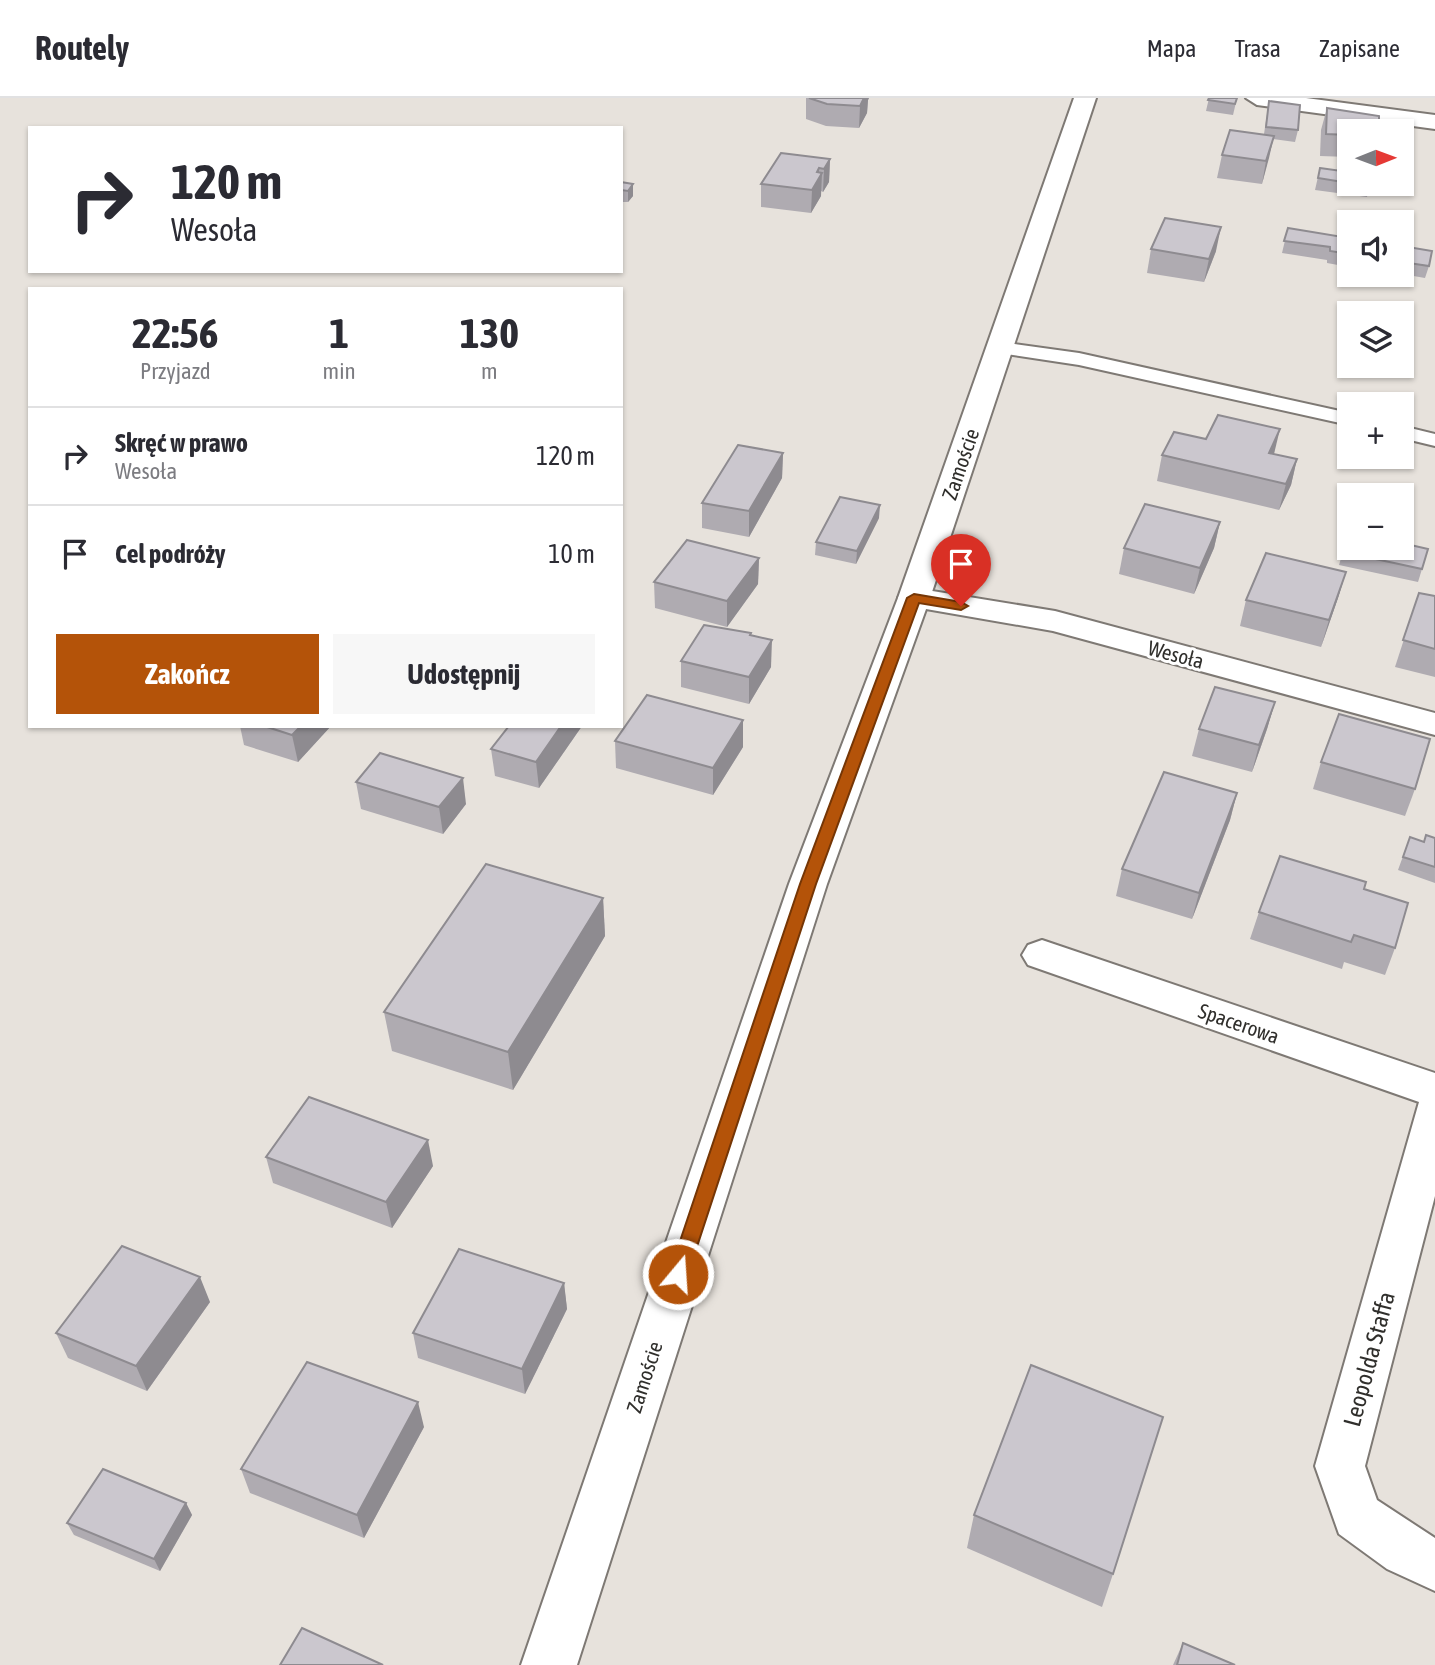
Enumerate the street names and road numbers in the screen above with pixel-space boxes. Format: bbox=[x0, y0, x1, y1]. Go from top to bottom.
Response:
street label: Zamoście bbox=[937, 425, 983, 503]
street label: Wesoła bbox=[1145, 635, 1207, 673]
street label: Spacerowa bbox=[1195, 998, 1283, 1048]
street label: Leopolda Staffa bbox=[1338, 1289, 1400, 1429]
street label: Zamoście bbox=[621, 1338, 667, 1416]

